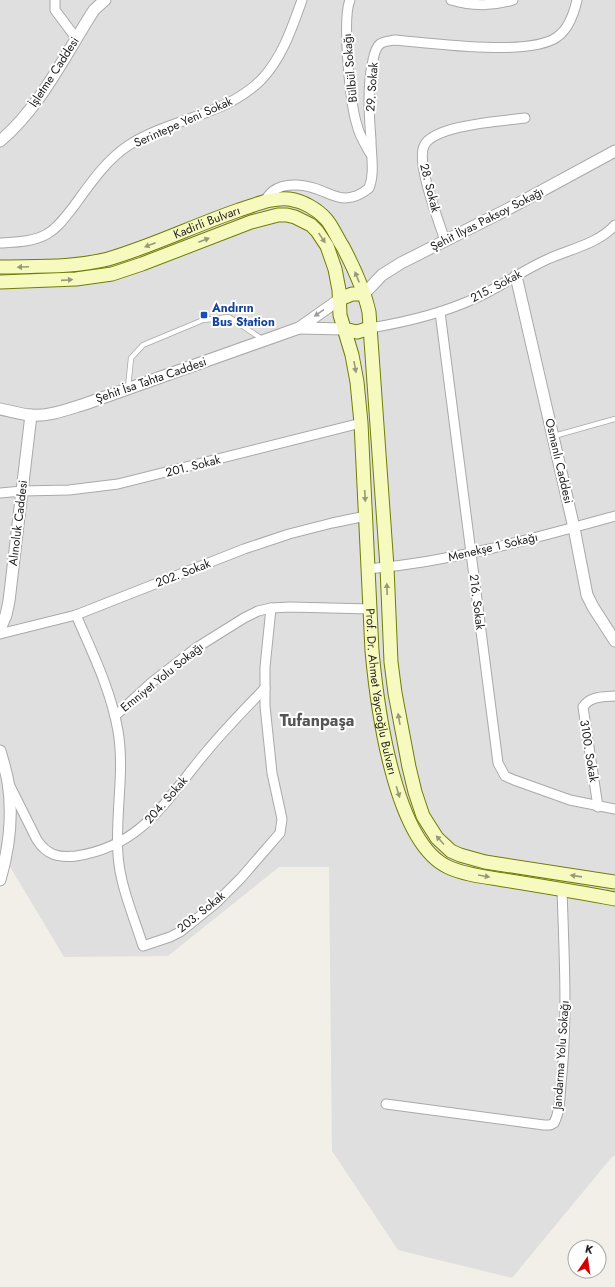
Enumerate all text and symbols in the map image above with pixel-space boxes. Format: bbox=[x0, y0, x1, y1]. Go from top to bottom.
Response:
street label: İşletme Caddesi bbox=[25, 33, 83, 111]
street label: Bülbül Sokağı bbox=[338, 33, 362, 103]
street label: 29. Sokak bbox=[361, 61, 383, 112]
street label: Serintepe Yeni Sokak bbox=[131, 92, 236, 152]
street label: 28. Sokak bbox=[415, 162, 445, 215]
street label: Şehit İlyas Paksoy Sokağı bbox=[427, 183, 547, 255]
street label: Kadirli Bulvarı bbox=[171, 201, 243, 243]
one-way arrow bbox=[318, 232, 326, 243]
one-way arrow bbox=[199, 236, 211, 242]
one-way arrow bbox=[143, 242, 155, 248]
one-way arrow bbox=[17, 263, 29, 270]
street label: 215. Sokak bbox=[467, 265, 525, 307]
one-way arrow bbox=[354, 271, 360, 283]
one-way arrow bbox=[61, 276, 73, 283]
place label: Andırın Bus Station bbox=[211, 299, 275, 331]
one-way arrow bbox=[314, 309, 324, 317]
marker: Andırın Bus Station bbox=[199, 310, 209, 320]
street label: Şehit İsa Tahta Caddesi bbox=[93, 353, 209, 407]
one-way arrow bbox=[352, 361, 358, 373]
street label: Osmanlı Caddesi bbox=[540, 417, 578, 505]
street label: 201. Sokak bbox=[164, 450, 223, 482]
street label: Alınoluk Caddesi bbox=[4, 479, 32, 567]
one-way arrow bbox=[362, 490, 369, 502]
street label: Menekşe 1 Sokağı bbox=[446, 528, 540, 566]
street label: 202. Sokak bbox=[153, 554, 214, 592]
street label: 216. Sokak bbox=[465, 573, 489, 631]
one-way arrow bbox=[384, 583, 391, 595]
street label: Prof. Dr. Ahmet Yaycıoğlu Bulvarı bbox=[361, 608, 402, 777]
street label: Emniyet Yolu Sokağı bbox=[117, 638, 207, 716]
district label: Tufanpaşa bbox=[280, 709, 354, 732]
one-way arrow bbox=[396, 712, 402, 725]
street label: 3100. Sokak bbox=[575, 718, 603, 784]
street label: 204. Sokak bbox=[140, 772, 192, 828]
one-way arrow bbox=[395, 786, 401, 798]
one-way arrow bbox=[435, 835, 444, 845]
one-way arrow bbox=[478, 873, 490, 879]
one-way arrow bbox=[570, 873, 582, 879]
street label: 203. Sokak bbox=[173, 887, 229, 937]
street label: Jandarma Yolu Sokağı bbox=[548, 1000, 574, 1112]
north arrow bbox=[567, 1239, 607, 1279]
text: K bbox=[584, 1241, 595, 1258]

